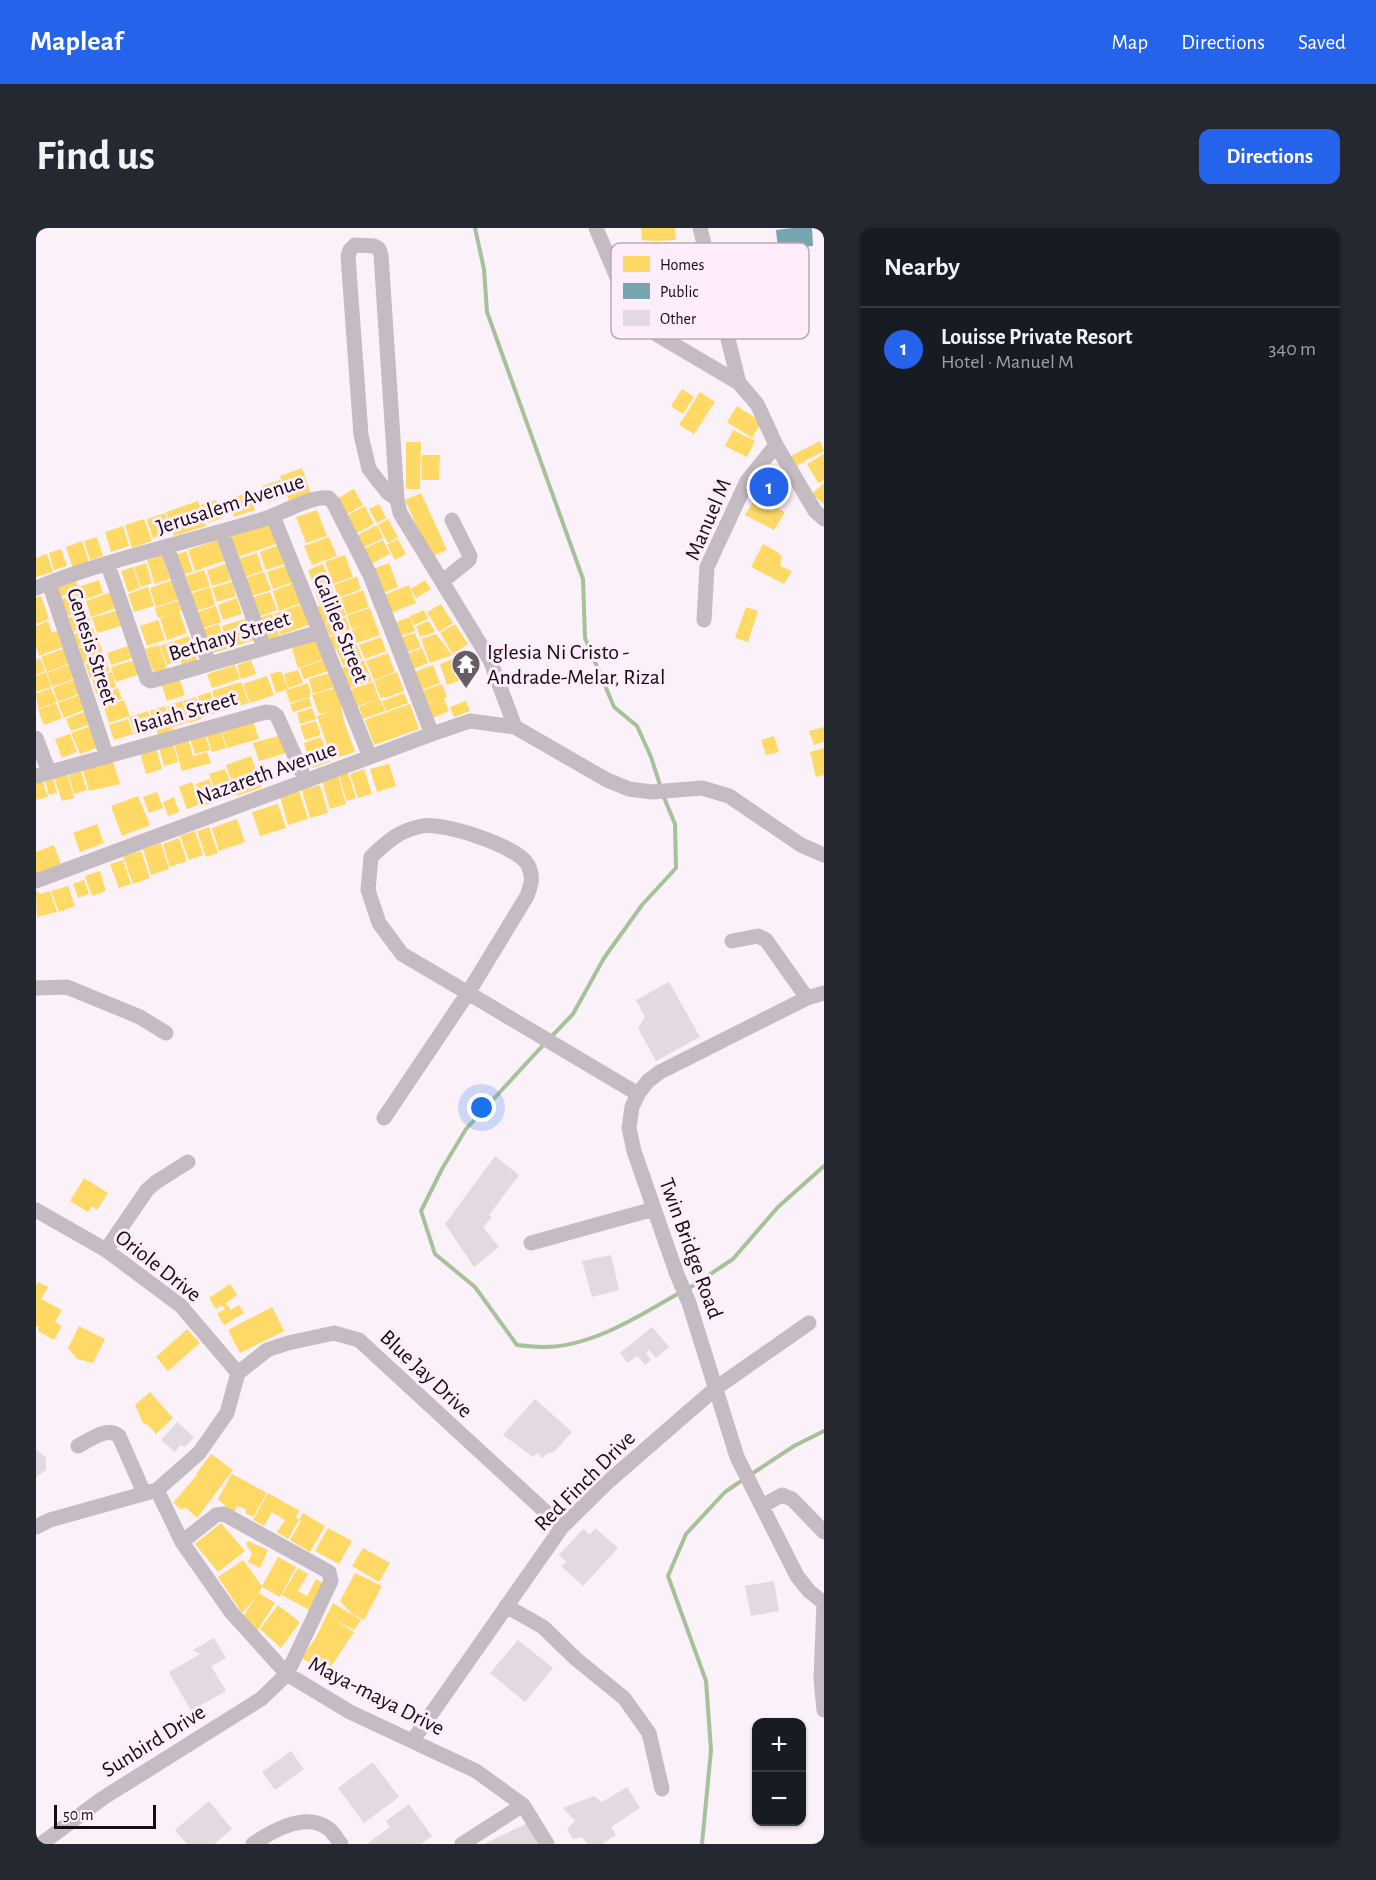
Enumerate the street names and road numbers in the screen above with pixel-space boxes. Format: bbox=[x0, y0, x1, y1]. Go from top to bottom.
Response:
street label: Jerusalem Avenue bbox=[154, 470, 307, 538]
street label: Manuel M bbox=[681, 475, 735, 563]
street label: Galilee Street bbox=[309, 571, 373, 686]
street label: Genesis Street bbox=[63, 585, 121, 707]
street label: Bethany Street bbox=[166, 607, 293, 665]
street label: Isaiah Street bbox=[131, 687, 239, 737]
street label: Nazareth Avenue bbox=[193, 737, 339, 808]
street label: Twin Bridge Road bbox=[655, 1175, 727, 1322]
street label: Oriole Drive bbox=[111, 1226, 205, 1306]
street label: Blue Jay Drive bbox=[376, 1326, 477, 1422]
street label: Red Finch Drive bbox=[530, 1426, 639, 1535]
street label: Maya-maya Drive bbox=[305, 1652, 448, 1740]
street label: Sunbird Drive bbox=[98, 1700, 209, 1781]

